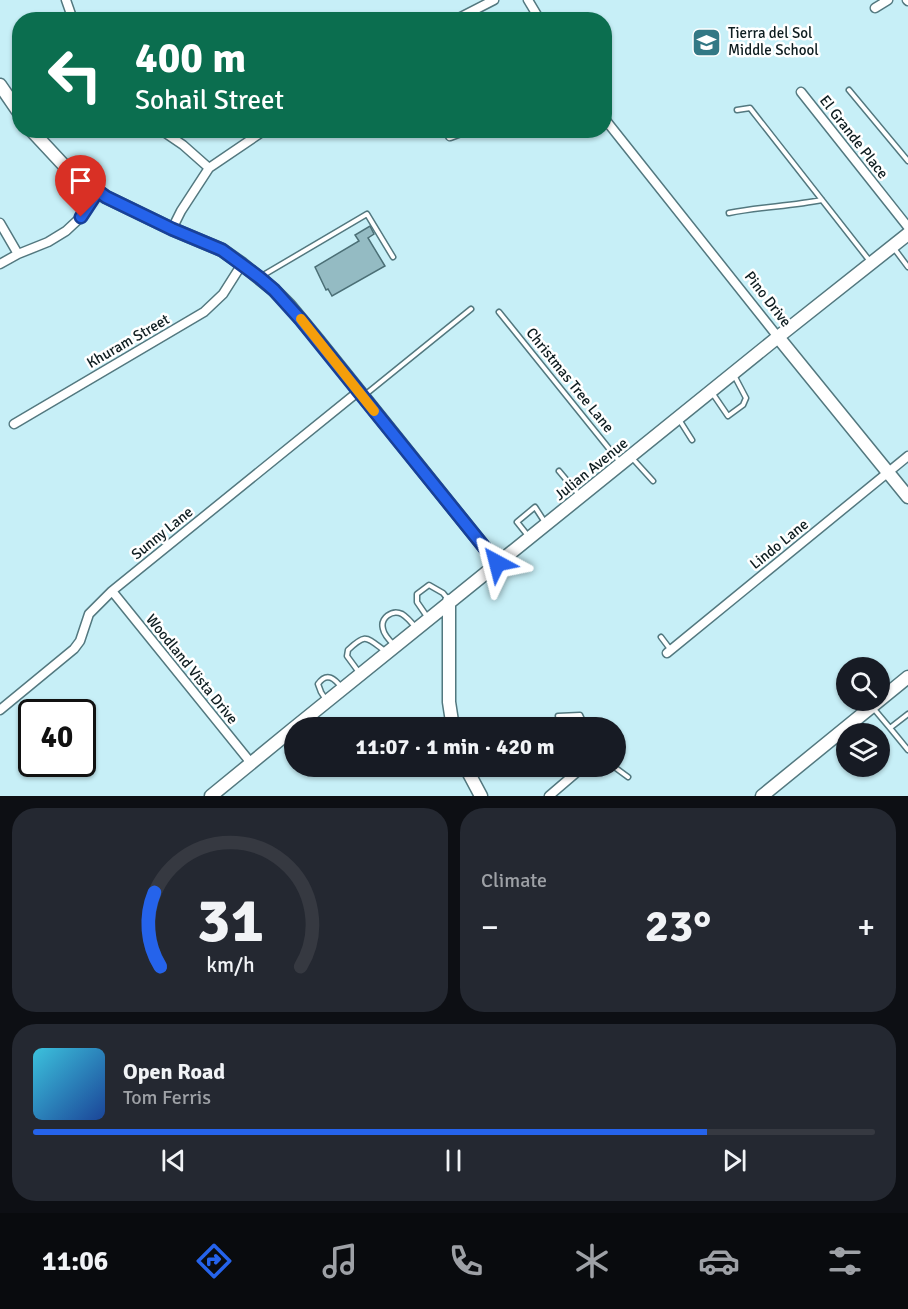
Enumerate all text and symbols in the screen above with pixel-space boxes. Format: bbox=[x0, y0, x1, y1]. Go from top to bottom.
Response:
place label: Tierra del Sol Middle School bbox=[728, 24, 819, 59]
school or university icon: Tierra del Sol Middle School bbox=[691, 26, 723, 58]
text: 400 m bbox=[135, 33, 246, 84]
icon: left bbox=[36, 36, 114, 114]
text: Sohail Street bbox=[135, 84, 284, 117]
street label: El Grande Place bbox=[816, 92, 892, 182]
pin bbox=[55, 155, 106, 217]
icon: arrive bbox=[64, 164, 97, 197]
street label: Pino Drive bbox=[741, 268, 795, 330]
street label: Khuram Street bbox=[83, 310, 173, 372]
street label: Christmas Tree Lane bbox=[522, 324, 618, 436]
street label: Julian Avenue bbox=[551, 434, 631, 504]
street label: Sunny Lane bbox=[128, 503, 196, 563]
street label: Lindo Lane bbox=[746, 515, 812, 573]
position arrow bbox=[465, 531, 529, 595]
street label: Woodland Vista Drive bbox=[142, 610, 242, 728]
map controls bbox=[836, 657, 890, 777]
button: search bbox=[836, 657, 890, 711]
speed limit sign: 40 bbox=[18, 699, 96, 777]
button: layers bbox=[836, 723, 890, 777]
text: 11:07 · 1 min · 420 m bbox=[355, 733, 555, 760]
text: Climate bbox=[481, 868, 547, 893]
text: 31 bbox=[196, 882, 264, 959]
text: 23° bbox=[645, 899, 711, 954]
text: − bbox=[481, 907, 499, 948]
text: + bbox=[857, 907, 875, 948]
text: km/h bbox=[206, 952, 254, 978]
text: Open Road bbox=[123, 1058, 225, 1085]
text: Tom Ferris bbox=[123, 1085, 211, 1110]
icon: previous bbox=[157, 1144, 190, 1177]
icon: pause bbox=[437, 1144, 470, 1177]
icon: next bbox=[718, 1144, 751, 1177]
icon: directions bbox=[193, 1240, 235, 1282]
icon: music bbox=[319, 1240, 361, 1282]
icon: phone bbox=[445, 1240, 487, 1282]
icon: climate bbox=[571, 1240, 613, 1282]
icon: car bbox=[698, 1240, 740, 1282]
icon: filters bbox=[824, 1240, 866, 1282]
text: 11:06 bbox=[42, 1245, 108, 1278]

